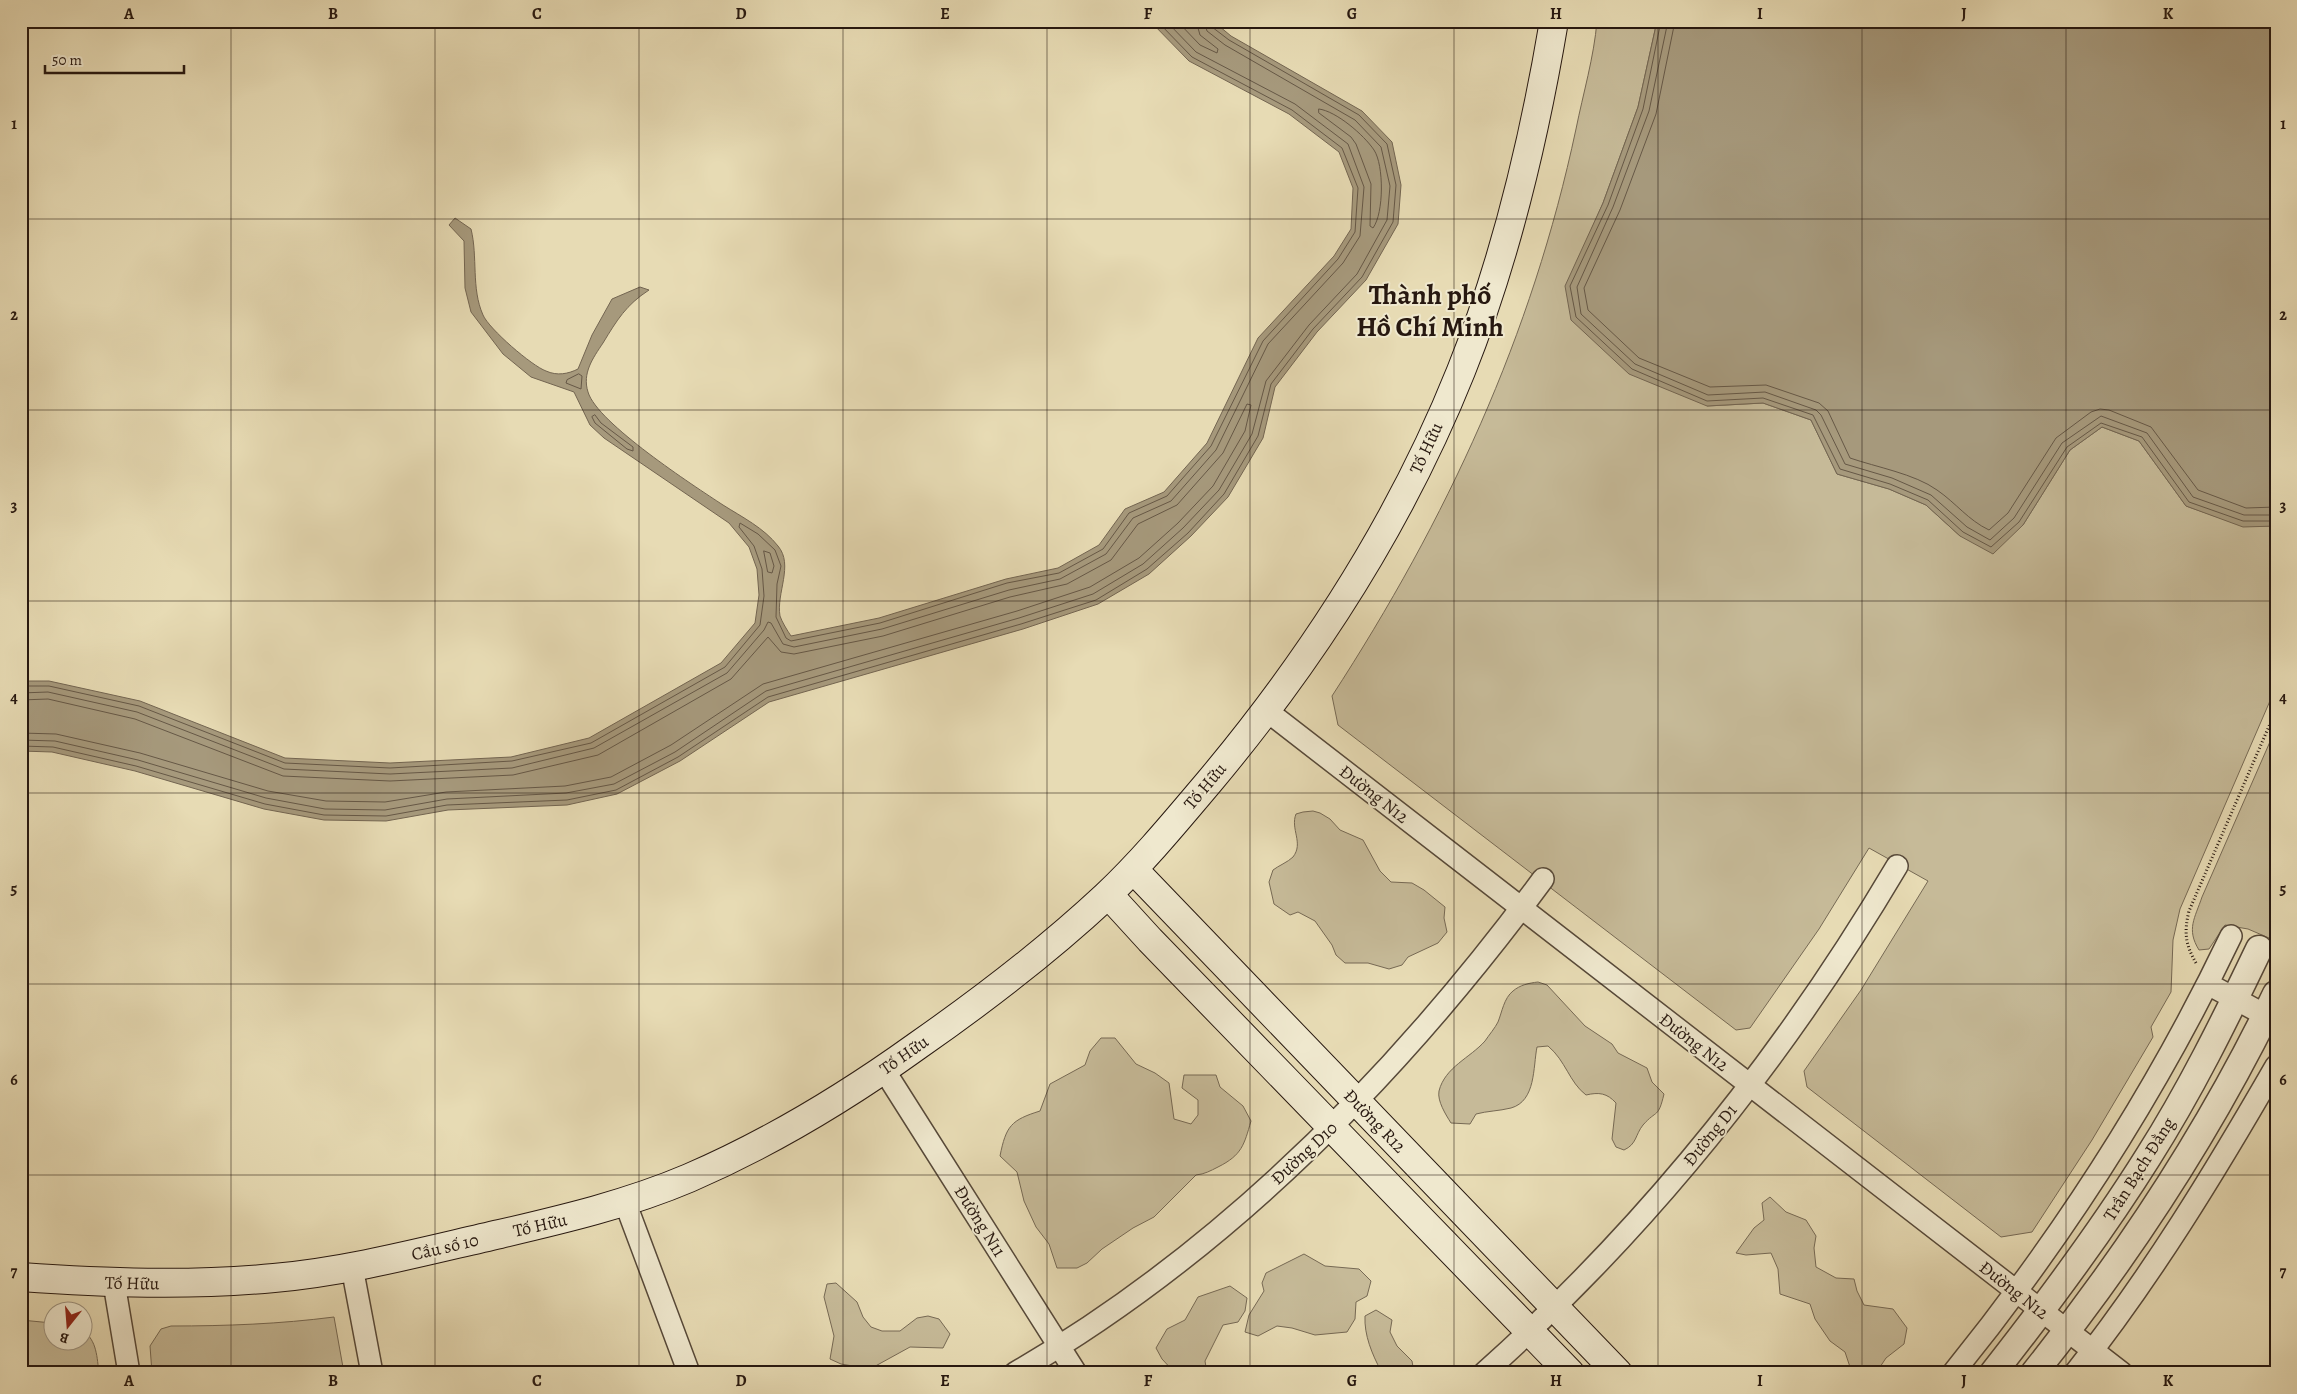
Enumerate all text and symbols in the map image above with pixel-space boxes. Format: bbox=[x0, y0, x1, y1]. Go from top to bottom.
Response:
text: A bbox=[123, 3, 135, 25]
text: B bbox=[328, 3, 338, 25]
text: C bbox=[532, 3, 542, 25]
text: D bbox=[735, 3, 747, 25]
text: E bbox=[940, 3, 950, 25]
text: F bbox=[1144, 3, 1153, 25]
text: G bbox=[1347, 3, 1357, 25]
text: H bbox=[1550, 3, 1562, 25]
text: I bbox=[1757, 3, 1763, 25]
text: J bbox=[1961, 3, 1967, 25]
text: K bbox=[2163, 3, 2174, 25]
scale bar bbox=[45, 42, 184, 74]
text: 50 m bbox=[52, 50, 82, 70]
text: 1 bbox=[11, 113, 17, 135]
text: 1 bbox=[2280, 113, 2286, 135]
district label: Thành phố Hồ Chí Minh bbox=[1356, 276, 1504, 346]
text: 2 bbox=[10, 304, 18, 326]
text: 2 bbox=[2279, 304, 2287, 326]
street label: Tố Hữu bbox=[1404, 418, 1449, 478]
text: 3 bbox=[11, 495, 18, 517]
text: 3 bbox=[2280, 495, 2287, 517]
text: 4 bbox=[10, 687, 18, 709]
text: 4 bbox=[2279, 687, 2287, 709]
street label: Tố Hữu bbox=[1178, 757, 1232, 815]
street label: Đường N12 bbox=[1334, 759, 1414, 829]
text: 5 bbox=[11, 878, 18, 900]
text: 5 bbox=[2280, 878, 2287, 900]
street label: Đường N12 bbox=[1654, 1007, 1734, 1077]
street label: Tố Hữu bbox=[875, 1029, 933, 1080]
text: 6 bbox=[10, 1069, 18, 1091]
text: 6 bbox=[2279, 1069, 2287, 1091]
street label: Đường R12 bbox=[1339, 1084, 1412, 1159]
street label: Đường D1 bbox=[1678, 1099, 1742, 1171]
street label: Trần Bạch Đằng bbox=[2098, 1113, 2180, 1225]
street label: Đường D10 bbox=[1265, 1116, 1343, 1190]
street label: Đường N11 bbox=[949, 1181, 1011, 1261]
street label: Tố Hữu bbox=[511, 1207, 570, 1243]
street label: Cầu số 10 bbox=[409, 1228, 481, 1266]
street label: Đường N12 bbox=[1974, 1255, 2054, 1325]
text: 7 bbox=[11, 1261, 18, 1283]
text: 7 bbox=[2280, 1261, 2287, 1283]
street label: Tố Hữu bbox=[105, 1271, 160, 1295]
north arrow bbox=[42, 1302, 92, 1352]
text: B bbox=[57, 1328, 71, 1348]
text: A bbox=[123, 1370, 135, 1392]
text: B bbox=[328, 1370, 338, 1392]
text: C bbox=[532, 1370, 542, 1392]
text: D bbox=[735, 1370, 747, 1392]
text: E bbox=[940, 1370, 950, 1392]
text: F bbox=[1144, 1370, 1153, 1392]
text: G bbox=[1347, 1370, 1357, 1392]
text: H bbox=[1550, 1370, 1562, 1392]
text: I bbox=[1757, 1370, 1763, 1392]
text: J bbox=[1961, 1370, 1967, 1392]
text: K bbox=[2163, 1370, 2174, 1392]

